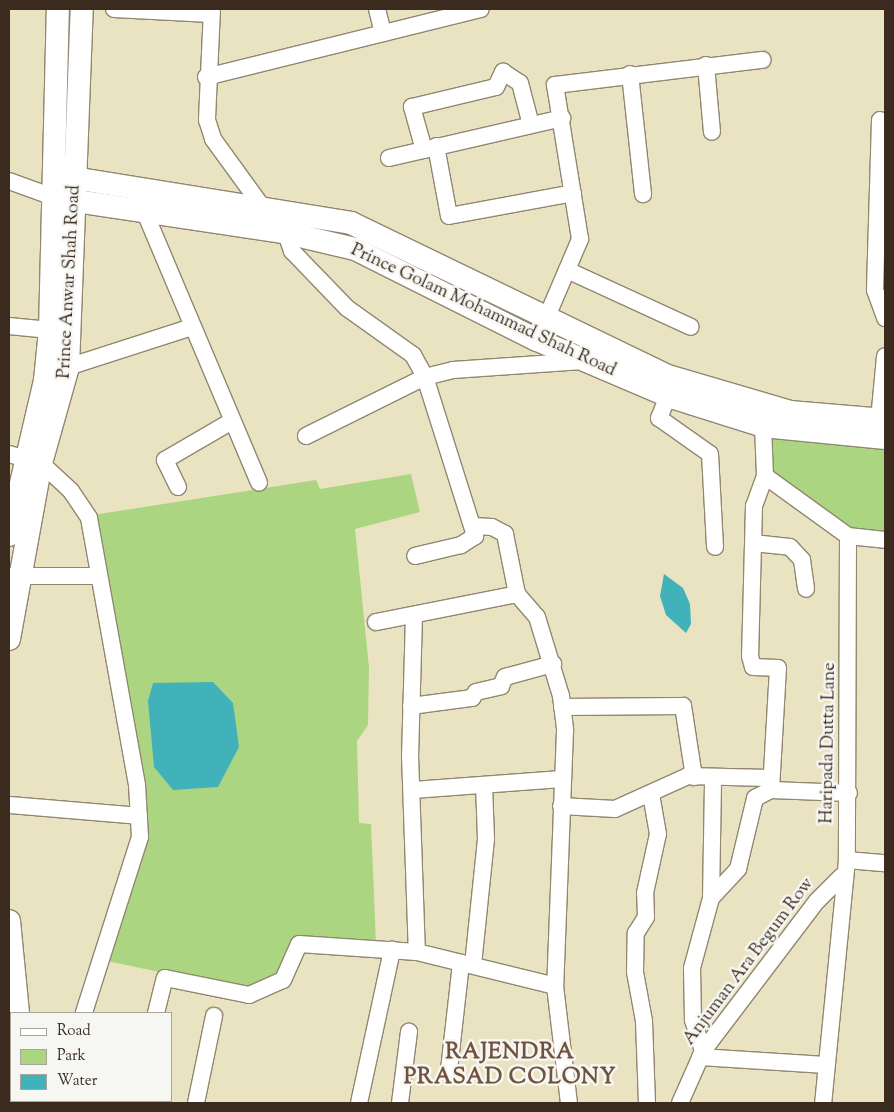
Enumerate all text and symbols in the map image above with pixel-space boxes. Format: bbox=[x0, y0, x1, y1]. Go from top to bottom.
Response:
street label: Prince Anwar Shah Road bbox=[54, 185, 86, 379]
street label: Prince Golam Mohammad Shah Road bbox=[347, 240, 619, 382]
street label: Haripada Dutta Lane bbox=[817, 662, 841, 824]
street label: Anjuman Ara Begum Row bbox=[679, 874, 819, 1050]
legend bbox=[10, 1012, 172, 1102]
text: Road bbox=[57, 1021, 91, 1042]
district label: RAJENDRA PRASAD COLONY bbox=[402, 1040, 618, 1092]
text: Park bbox=[57, 1046, 86, 1067]
text: Water bbox=[57, 1071, 97, 1092]

